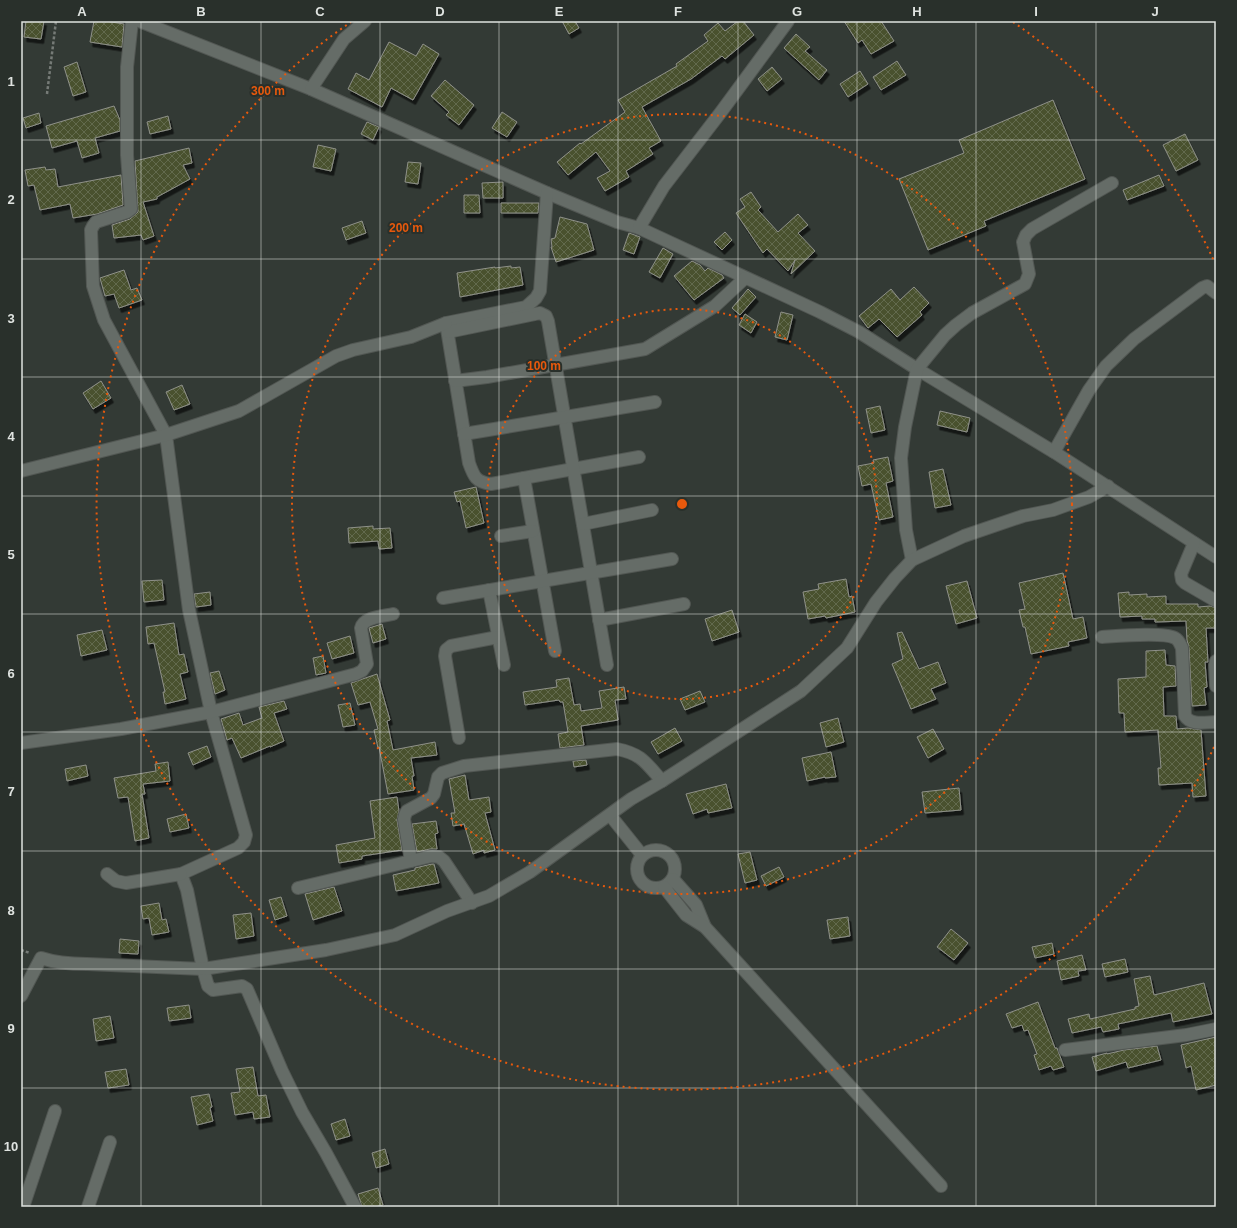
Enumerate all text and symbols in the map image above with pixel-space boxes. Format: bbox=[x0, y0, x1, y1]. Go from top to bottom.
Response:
text: A bbox=[77, 4, 87, 19]
text: B bbox=[196, 4, 206, 19]
text: C bbox=[315, 4, 325, 19]
text: D bbox=[435, 4, 445, 19]
text: E bbox=[555, 4, 564, 19]
text: F bbox=[674, 4, 682, 19]
text: G bbox=[792, 4, 802, 19]
text: H bbox=[912, 4, 922, 19]
text: I bbox=[1034, 4, 1038, 19]
text: J bbox=[1151, 4, 1159, 19]
text: 1 bbox=[7, 74, 15, 89]
text: 300 m bbox=[251, 84, 285, 98]
text: 2 bbox=[7, 192, 15, 207]
text: 200 m bbox=[389, 221, 423, 235]
text: 3 bbox=[7, 311, 15, 326]
text: 100 m bbox=[527, 359, 561, 373]
text: 4 bbox=[7, 429, 15, 444]
centre of rings bbox=[675, 497, 689, 511]
text: 5 bbox=[7, 547, 15, 562]
text: 6 bbox=[7, 666, 15, 681]
text: 7 bbox=[7, 784, 15, 799]
text: 8 bbox=[7, 903, 15, 918]
text: 9 bbox=[7, 1021, 15, 1036]
text: 10 bbox=[4, 1139, 18, 1154]

